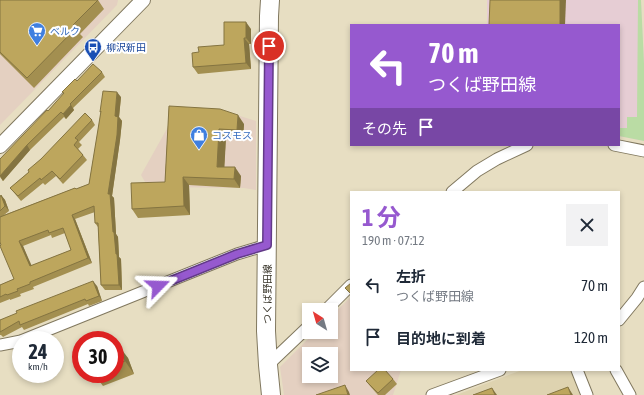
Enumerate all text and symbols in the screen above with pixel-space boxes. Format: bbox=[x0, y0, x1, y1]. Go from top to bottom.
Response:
supermarket icon: ベルク bbox=[27, 21, 47, 46]
place label: ベルク bbox=[50, 26, 80, 37]
pin bbox=[252, 29, 286, 63]
icon: arrive bbox=[258, 35, 280, 57]
bus stop icon: 柳沢新田 bbox=[83, 37, 103, 62]
text: 70 m bbox=[428, 37, 478, 69]
icon: left bbox=[362, 40, 414, 92]
place label: 柳沢新田 bbox=[106, 42, 146, 53]
text: つくば野田線 bbox=[428, 74, 536, 95]
icon: arrive bbox=[415, 116, 437, 138]
text: その先 bbox=[362, 120, 407, 137]
shop icon: コスモス bbox=[189, 125, 209, 150]
place label: コスモス bbox=[212, 130, 252, 141]
text: 1 分 bbox=[362, 204, 401, 231]
button: close bbox=[566, 204, 608, 246]
text: 190 m · 07:12 bbox=[362, 233, 425, 248]
street label: つくば野田線 bbox=[262, 264, 273, 324]
position arrow bbox=[137, 265, 179, 307]
text: 左折 bbox=[396, 268, 426, 285]
icon: left bbox=[362, 274, 384, 296]
text: 70 m bbox=[581, 277, 608, 294]
text: つくば野田線 bbox=[396, 289, 474, 304]
north arrow bbox=[302, 303, 338, 339]
map controls bbox=[302, 303, 338, 383]
icon: arrive bbox=[362, 326, 384, 348]
text: 120 m bbox=[574, 329, 608, 346]
text: 目的地に到着 bbox=[396, 330, 486, 347]
speed limit sign: 30 bbox=[72, 331, 124, 383]
text: 24 bbox=[29, 340, 47, 363]
button: layers bbox=[302, 347, 338, 383]
text: km/h bbox=[28, 361, 48, 372]

